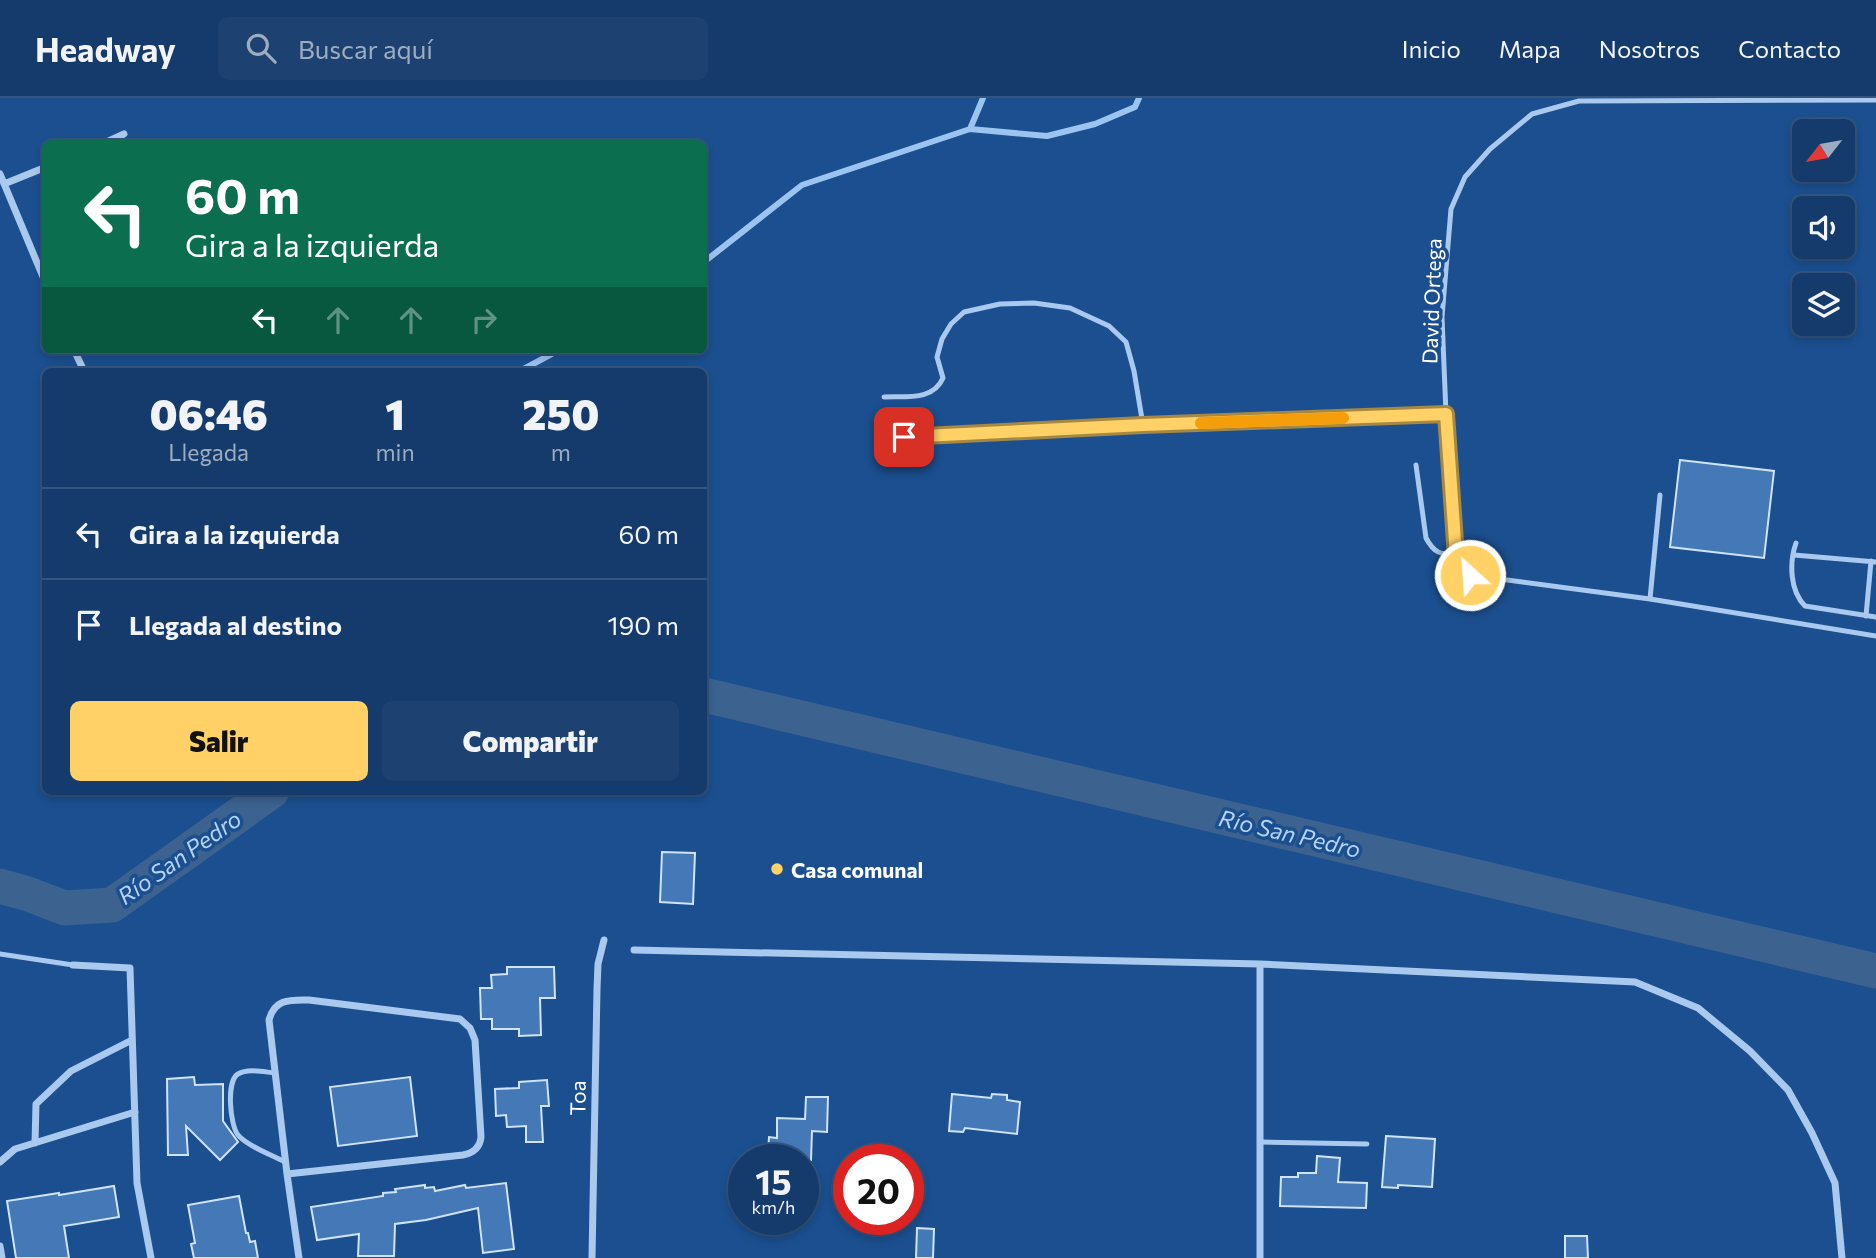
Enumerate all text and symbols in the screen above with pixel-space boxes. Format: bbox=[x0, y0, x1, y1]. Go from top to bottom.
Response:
search box bbox=[218, 17, 708, 80]
text: Headway bbox=[35, 28, 176, 69]
icon: search bbox=[242, 29, 280, 67]
text: Buscar aquí bbox=[298, 33, 433, 64]
text: Inicio bbox=[1402, 34, 1461, 63]
text: Mapa bbox=[1499, 34, 1561, 63]
text: Nosotros bbox=[1599, 34, 1700, 63]
text: Contacto bbox=[1738, 34, 1841, 63]
north arrow bbox=[1792, 119, 1855, 182]
map controls bbox=[1792, 119, 1855, 336]
text: 60 m bbox=[185, 164, 300, 224]
icon: left bbox=[70, 168, 161, 259]
button: sound bbox=[1792, 196, 1855, 259]
text: Gira a la izquierda bbox=[185, 224, 439, 264]
street label: David Ortega bbox=[1416, 238, 1446, 364]
button: layers bbox=[1792, 273, 1855, 336]
icon: left bbox=[246, 301, 284, 339]
icon: ahead bbox=[319, 301, 357, 339]
icon: ahead bbox=[392, 301, 430, 339]
icon: right bbox=[465, 301, 503, 339]
text: 06:46 bbox=[150, 387, 268, 439]
text: 1 bbox=[385, 387, 405, 439]
text: 250 bbox=[522, 387, 599, 439]
pin bbox=[874, 407, 934, 467]
icon: arrive bbox=[885, 418, 923, 456]
text: Llegada bbox=[168, 438, 249, 466]
text: min bbox=[376, 438, 415, 466]
text: m bbox=[551, 438, 571, 466]
icon: left bbox=[70, 515, 108, 553]
text: Gira a la izquierda bbox=[129, 518, 340, 549]
text: 60 m bbox=[619, 518, 679, 549]
position arrow bbox=[1433, 538, 1507, 612]
icon: arrive bbox=[70, 606, 108, 644]
text: Llegada al destino bbox=[129, 609, 342, 640]
text: 190 m bbox=[607, 609, 679, 640]
button: Salir bbox=[70, 701, 368, 781]
button: Compartir bbox=[382, 701, 679, 781]
water label: Río San Pedro bbox=[1216, 803, 1364, 863]
water label: Río San Pedro bbox=[112, 804, 246, 910]
place label: Casa comunal bbox=[791, 857, 923, 882]
marker: Casa comunal bbox=[769, 861, 785, 877]
street label: Toa bbox=[564, 1080, 590, 1116]
speed limit sign: 20 bbox=[833, 1144, 924, 1235]
text: 15 bbox=[755, 1159, 792, 1202]
text: km/h bbox=[752, 1196, 795, 1218]

